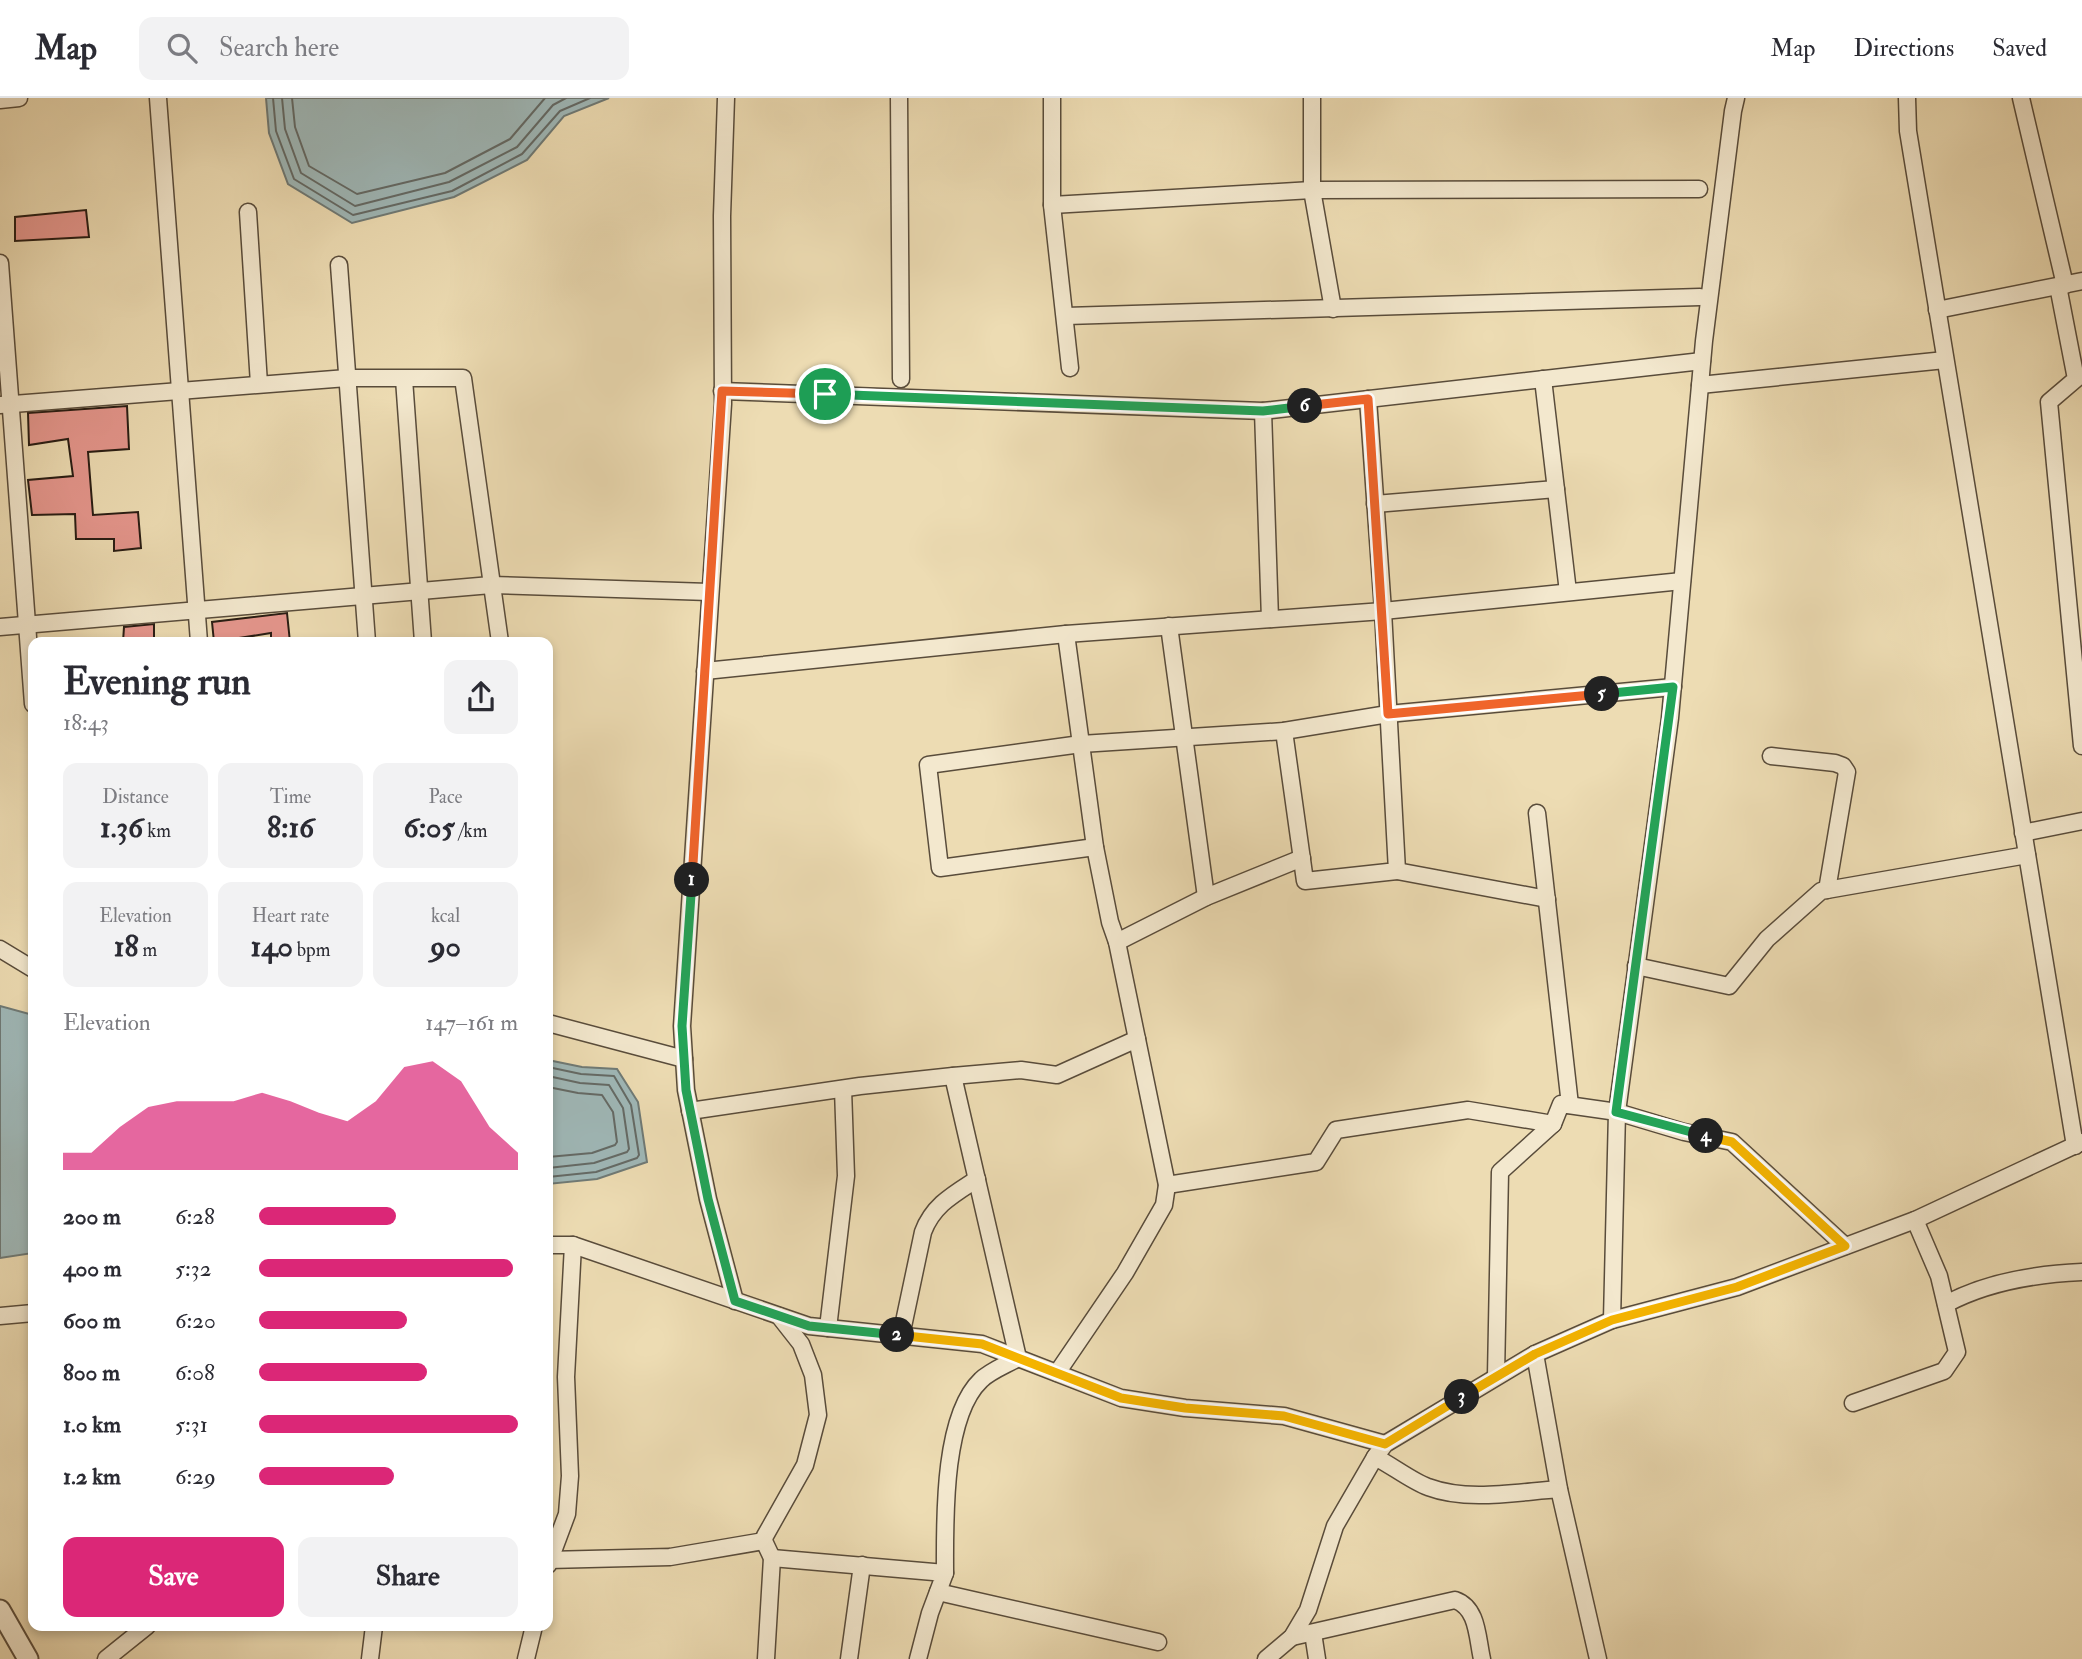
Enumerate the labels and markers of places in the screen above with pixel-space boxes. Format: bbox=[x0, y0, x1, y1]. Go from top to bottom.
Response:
pin bbox=[795, 364, 855, 424]
pin: 6 bbox=[1288, 388, 1322, 424]
pin: 5 bbox=[1584, 676, 1620, 712]
pin: 1 bbox=[674, 862, 710, 898]
pin: 4 bbox=[1688, 1118, 1724, 1154]
pin: 2 bbox=[880, 1318, 914, 1352]
pin: 3 bbox=[1444, 1380, 1480, 1414]

